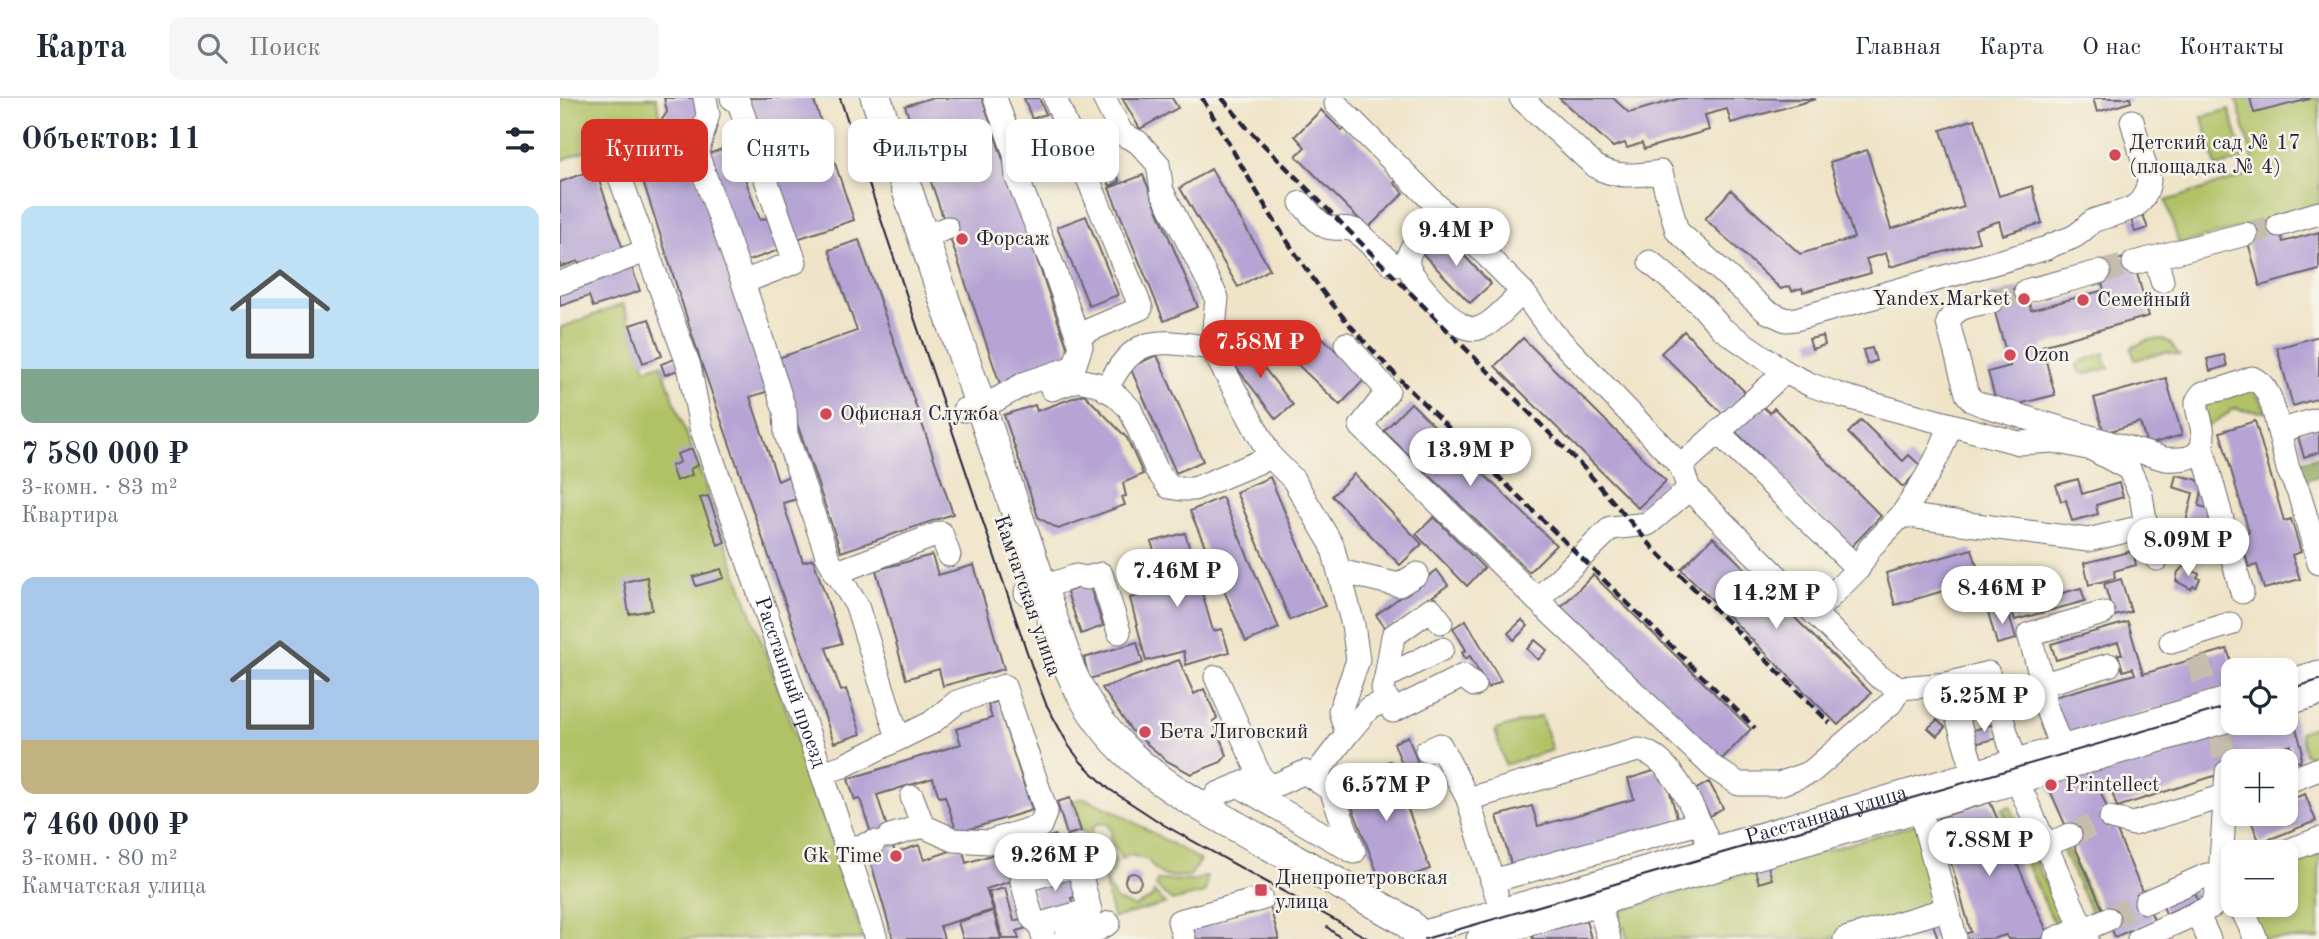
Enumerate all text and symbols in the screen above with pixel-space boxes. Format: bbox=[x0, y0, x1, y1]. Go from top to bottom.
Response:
search box bbox=[169, 17, 659, 80]
icon: search bbox=[193, 29, 231, 67]
text: Карта bbox=[35, 32, 127, 65]
text: Поиск bbox=[249, 35, 321, 61]
text: Главная bbox=[1855, 36, 1941, 60]
text: Карта bbox=[1979, 36, 2044, 60]
text: О нас bbox=[2082, 36, 2141, 60]
text: Контакты bbox=[2179, 36, 2284, 60]
chip: Купить bbox=[581, 119, 708, 182]
chip: Снять bbox=[722, 119, 834, 182]
chip: Фильтры bbox=[848, 119, 992, 182]
chip: Новое bbox=[1006, 119, 1119, 182]
icon: filters bbox=[501, 121, 539, 159]
text: Объектов: 11 bbox=[21, 125, 201, 155]
place label: Детский сад № 17 (площадка № 4) bbox=[2129, 133, 2301, 178]
marker: Детский сад № 17 (площадка № 4) bbox=[2107, 147, 2123, 163]
pin: 9.4M ₽ bbox=[1399, 208, 1513, 268]
text: 9.4M ₽ bbox=[1418, 219, 1494, 242]
place label: Форсаж bbox=[976, 229, 1050, 250]
marker: Форсаж bbox=[954, 231, 970, 247]
icon: home bbox=[217, 251, 343, 377]
place label: Yandex.Market bbox=[1872, 289, 2010, 310]
place label: Семейный bbox=[2097, 290, 2190, 311]
marker: Yandex.Market bbox=[2016, 291, 2032, 307]
marker: Семейный bbox=[2075, 292, 2091, 308]
pin: 7.58M ₽ bbox=[1195, 320, 1325, 380]
text: 7.58M ₽ bbox=[1215, 331, 1305, 354]
place label: Ozon bbox=[2024, 345, 2070, 366]
marker: Ozon bbox=[2002, 347, 2018, 363]
place label: Офисная Служба bbox=[840, 404, 999, 425]
marker: Офисная Служба bbox=[818, 406, 834, 422]
pin: 13.9M ₽ bbox=[1405, 428, 1535, 488]
text: 13.9M ₽ bbox=[1425, 439, 1515, 462]
text: 7 580 000 ₽ bbox=[21, 440, 189, 470]
text: 3-комн. · 83 m² bbox=[21, 476, 178, 499]
text: Квартира bbox=[21, 504, 119, 527]
street label: Камчатская улица bbox=[990, 513, 1064, 679]
pin: 8.09M ₽ bbox=[2123, 518, 2253, 578]
text: 8.09M ₽ bbox=[2143, 529, 2233, 552]
pin: 7.46M ₽ bbox=[1112, 550, 1242, 609]
text: 7.46M ₽ bbox=[1132, 560, 1222, 583]
pin: 8.46M ₽ bbox=[1937, 566, 2067, 626]
pin: 14.2M ₽ bbox=[1711, 572, 1841, 631]
text: 8.46M ₽ bbox=[1957, 577, 2047, 600]
text: 14.2M ₽ bbox=[1731, 582, 1821, 605]
street label: Расстанный проезд bbox=[751, 594, 830, 771]
icon: home bbox=[217, 622, 343, 748]
map controls bbox=[2221, 658, 2298, 917]
button: locate bbox=[2221, 658, 2298, 735]
pin: 5.25M ₽ bbox=[1919, 674, 2049, 734]
text: 5.25M ₽ bbox=[1939, 685, 2029, 708]
place label: Бета Лиговский bbox=[1159, 722, 1308, 743]
marker: Бета Лиговский bbox=[1137, 724, 1153, 740]
button: + bbox=[2221, 749, 2298, 826]
pin: 6.57M ₽ bbox=[1321, 764, 1451, 823]
text: 6.57M ₽ bbox=[1341, 774, 1431, 797]
place label: Printellect bbox=[2065, 775, 2159, 796]
marker: Printellect bbox=[2043, 777, 2059, 793]
street label: Расстанная улица bbox=[1743, 782, 1909, 849]
text: 7 460 000 ₽ bbox=[21, 811, 189, 841]
pin: 7.88M ₽ bbox=[1924, 818, 2054, 878]
text: 7.88M ₽ bbox=[1944, 829, 2034, 852]
pin: 9.26M ₽ bbox=[990, 834, 1120, 893]
button: − bbox=[2221, 840, 2298, 917]
text: 9.26M ₽ bbox=[1010, 844, 1100, 867]
place label: Gk Time bbox=[803, 846, 882, 867]
text: 3-комн. · 80 m² bbox=[21, 847, 178, 870]
marker: Gk Time bbox=[888, 848, 904, 864]
place label: Днепропетровская улица bbox=[1275, 868, 1448, 913]
text: Камчатская улица bbox=[21, 875, 206, 898]
marker: Днепропетровская улица bbox=[1253, 882, 1269, 898]

